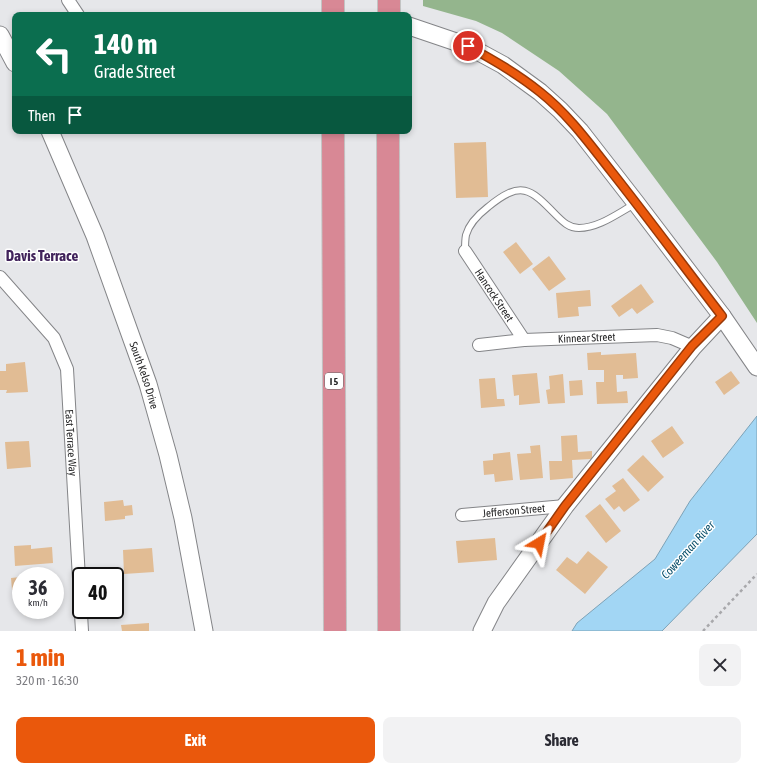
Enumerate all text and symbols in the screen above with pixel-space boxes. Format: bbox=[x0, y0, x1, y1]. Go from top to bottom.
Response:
icon: left bbox=[28, 28, 80, 80]
text: 140 m bbox=[94, 28, 157, 60]
pin bbox=[451, 29, 485, 63]
icon: arrive bbox=[457, 35, 479, 57]
text: Grade Street bbox=[94, 61, 176, 82]
icon: arrive bbox=[64, 104, 86, 126]
text: Then bbox=[28, 107, 56, 124]
district label: Davis Terrace bbox=[6, 247, 79, 264]
street label: Hancock Street bbox=[473, 267, 516, 324]
street label: Kinnear Street bbox=[558, 331, 616, 345]
street label: South Kelso Drive bbox=[127, 340, 161, 410]
road number: I 5 bbox=[325, 373, 343, 389]
street label: East Terrace Way bbox=[63, 409, 79, 477]
street label: Jefferson Street bbox=[482, 502, 546, 519]
water label: Coweeman River bbox=[658, 518, 718, 582]
position arrow bbox=[518, 522, 560, 564]
speed limit sign: 40 bbox=[72, 567, 124, 619]
text: 36 bbox=[29, 576, 47, 599]
text: km/h bbox=[28, 597, 48, 608]
text: 1 min bbox=[16, 644, 65, 671]
button: close bbox=[699, 644, 741, 686]
text: 320 m · 16:30 bbox=[16, 673, 79, 688]
button: Exit bbox=[16, 717, 375, 763]
button: Share bbox=[383, 717, 741, 763]

